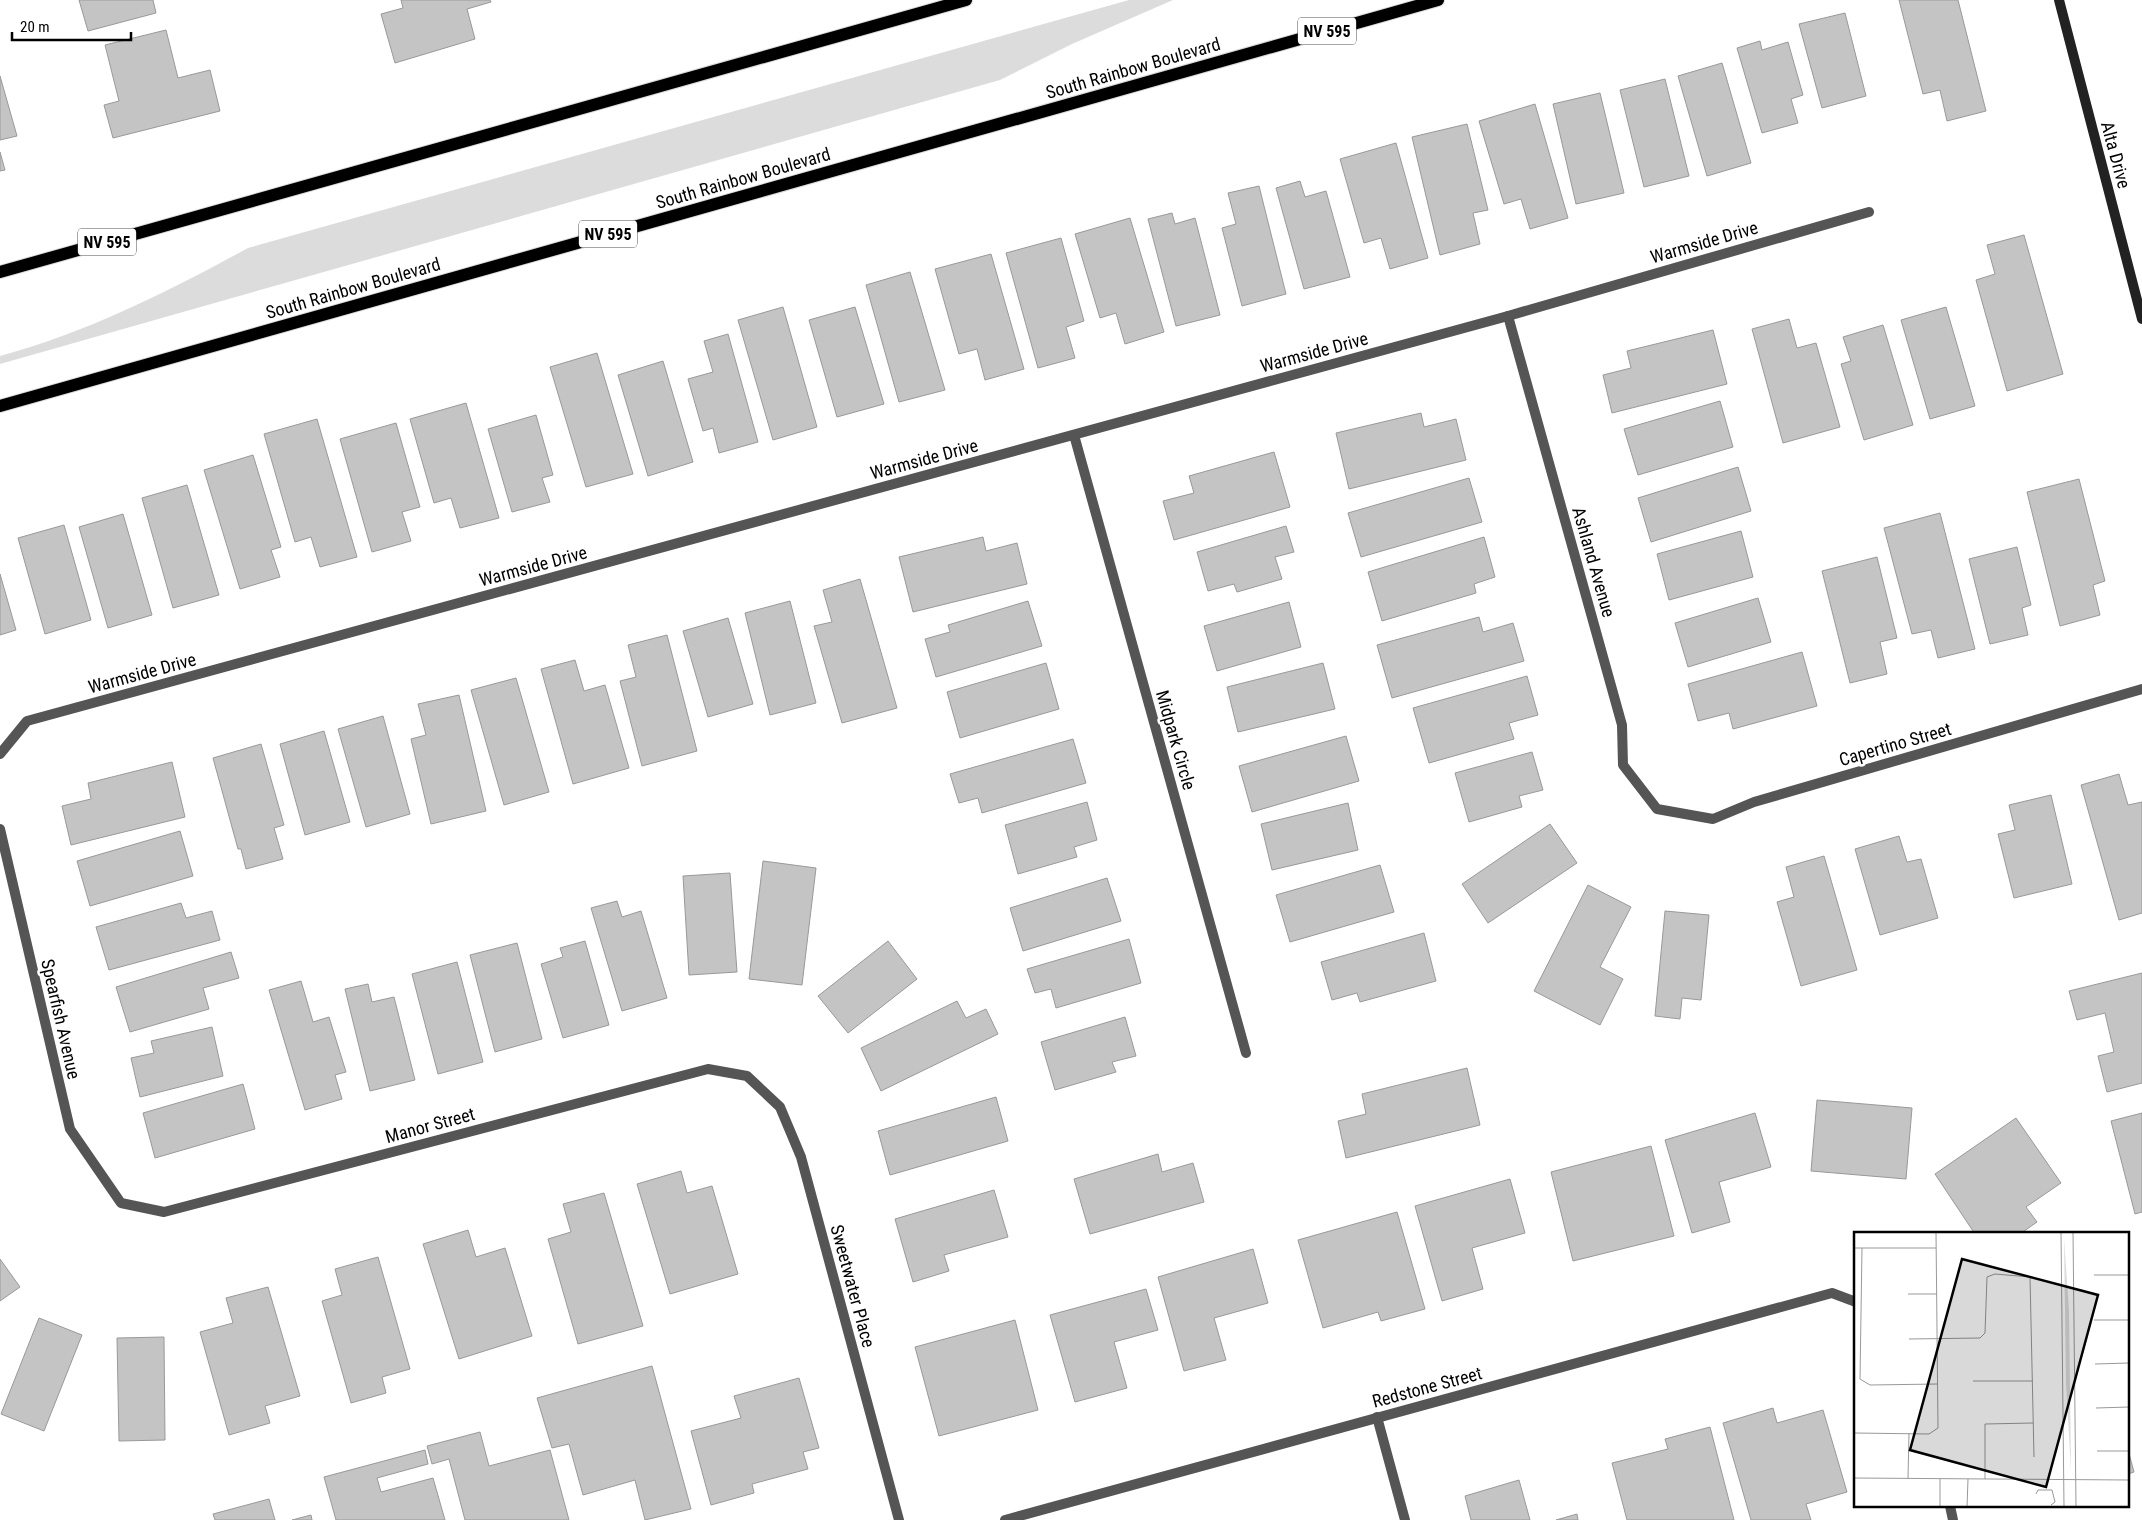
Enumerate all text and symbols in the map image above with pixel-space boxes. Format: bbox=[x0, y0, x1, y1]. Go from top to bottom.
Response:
scale bar bbox=[12, 10, 131, 42]
text: 20 m bbox=[20, 18, 50, 36]
road number: NV 595 bbox=[1298, 18, 1356, 44]
street label: South Rainbow Boulevard bbox=[1043, 33, 1223, 103]
street label: Alta Drive bbox=[2097, 119, 2135, 191]
street label: South Rainbow Boulevard bbox=[653, 143, 833, 213]
street label: Warmside Drive bbox=[1648, 217, 1760, 267]
road number: NV 595 bbox=[579, 220, 637, 248]
road number: NV 595 bbox=[78, 228, 136, 256]
street label: South Rainbow Boulevard bbox=[263, 253, 443, 323]
street label: Warmside Drive bbox=[1258, 328, 1370, 376]
street label: Warmside Drive bbox=[868, 435, 980, 483]
street label: Ashland Avenue bbox=[1568, 504, 1620, 620]
street label: Warmside Drive bbox=[477, 542, 589, 590]
street label: Warmside Drive bbox=[86, 649, 198, 697]
street label: Midpark Circle bbox=[1152, 688, 1200, 792]
street label: Capertino Street bbox=[1837, 718, 1953, 770]
street label: Spearfish Avenue bbox=[37, 957, 85, 1081]
street label: Manor Street bbox=[383, 1103, 477, 1147]
street label: Sweetwater Place bbox=[826, 1222, 880, 1350]
inset map bbox=[1854, 1232, 2130, 1508]
street label: Redstone Street bbox=[1370, 1362, 1484, 1412]

